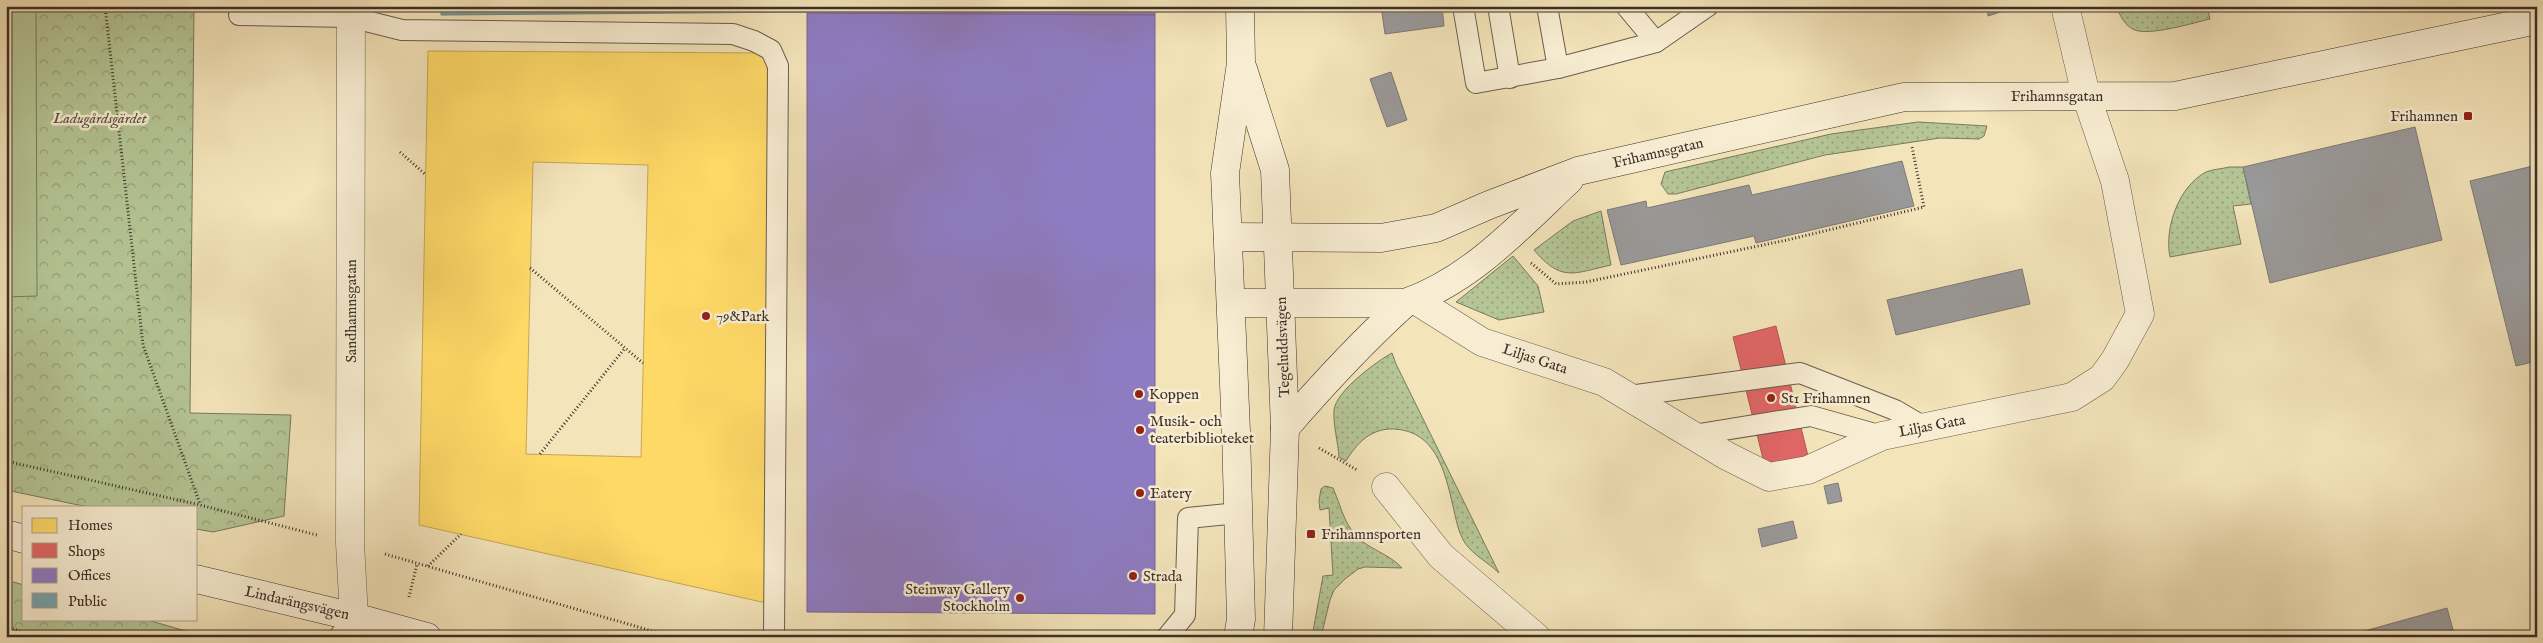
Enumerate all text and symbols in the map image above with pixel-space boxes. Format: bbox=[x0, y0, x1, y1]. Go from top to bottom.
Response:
street label: Frihamnsgatan bbox=[2011, 87, 2103, 106]
place label: Frihamnen bbox=[2390, 107, 2458, 126]
park label: Ladugårdsgärdet bbox=[52, 109, 148, 129]
marker: Frihamnen bbox=[2462, 110, 2474, 122]
street label: Frihamnsgatan bbox=[1611, 133, 1705, 173]
street label: Sandhamnsgatan bbox=[342, 259, 361, 363]
street label: Tegeluddsvägen bbox=[1272, 296, 1294, 398]
place label: 79&Park bbox=[716, 307, 770, 326]
marker: 79&Park bbox=[700, 310, 712, 322]
street label: Liljas Gata bbox=[1500, 340, 1570, 379]
place label: Koppen bbox=[1149, 385, 1199, 404]
marker: Koppen bbox=[1133, 388, 1145, 400]
place label: St1 Frihamnen bbox=[1781, 389, 1870, 408]
marker: St1 Frihamnen bbox=[1765, 392, 1777, 404]
street label: Liljas Gata bbox=[1897, 410, 1967, 442]
place label: Musik- och teaterbiblioteket bbox=[1150, 412, 1254, 448]
marker: Musik- och teaterbiblioteket bbox=[1134, 424, 1146, 436]
place label: Eatery bbox=[1150, 484, 1192, 503]
marker: Eatery bbox=[1134, 487, 1146, 499]
legend bbox=[22, 506, 198, 620]
text: Homes bbox=[68, 516, 112, 535]
place label: Frihamnsporten bbox=[1321, 525, 1421, 544]
marker: Frihamnsporten bbox=[1305, 528, 1317, 540]
text: Shops bbox=[68, 542, 105, 561]
text: Offices bbox=[68, 566, 111, 585]
place label: Strada bbox=[1143, 567, 1183, 586]
marker: Strada bbox=[1127, 570, 1139, 582]
place label: Steinway Gallery Stockholm bbox=[905, 580, 1011, 616]
street label: Lindarängsvägen bbox=[243, 582, 351, 624]
text: Public bbox=[68, 592, 107, 611]
marker: Steinway Gallery Stockholm bbox=[1014, 592, 1026, 604]

